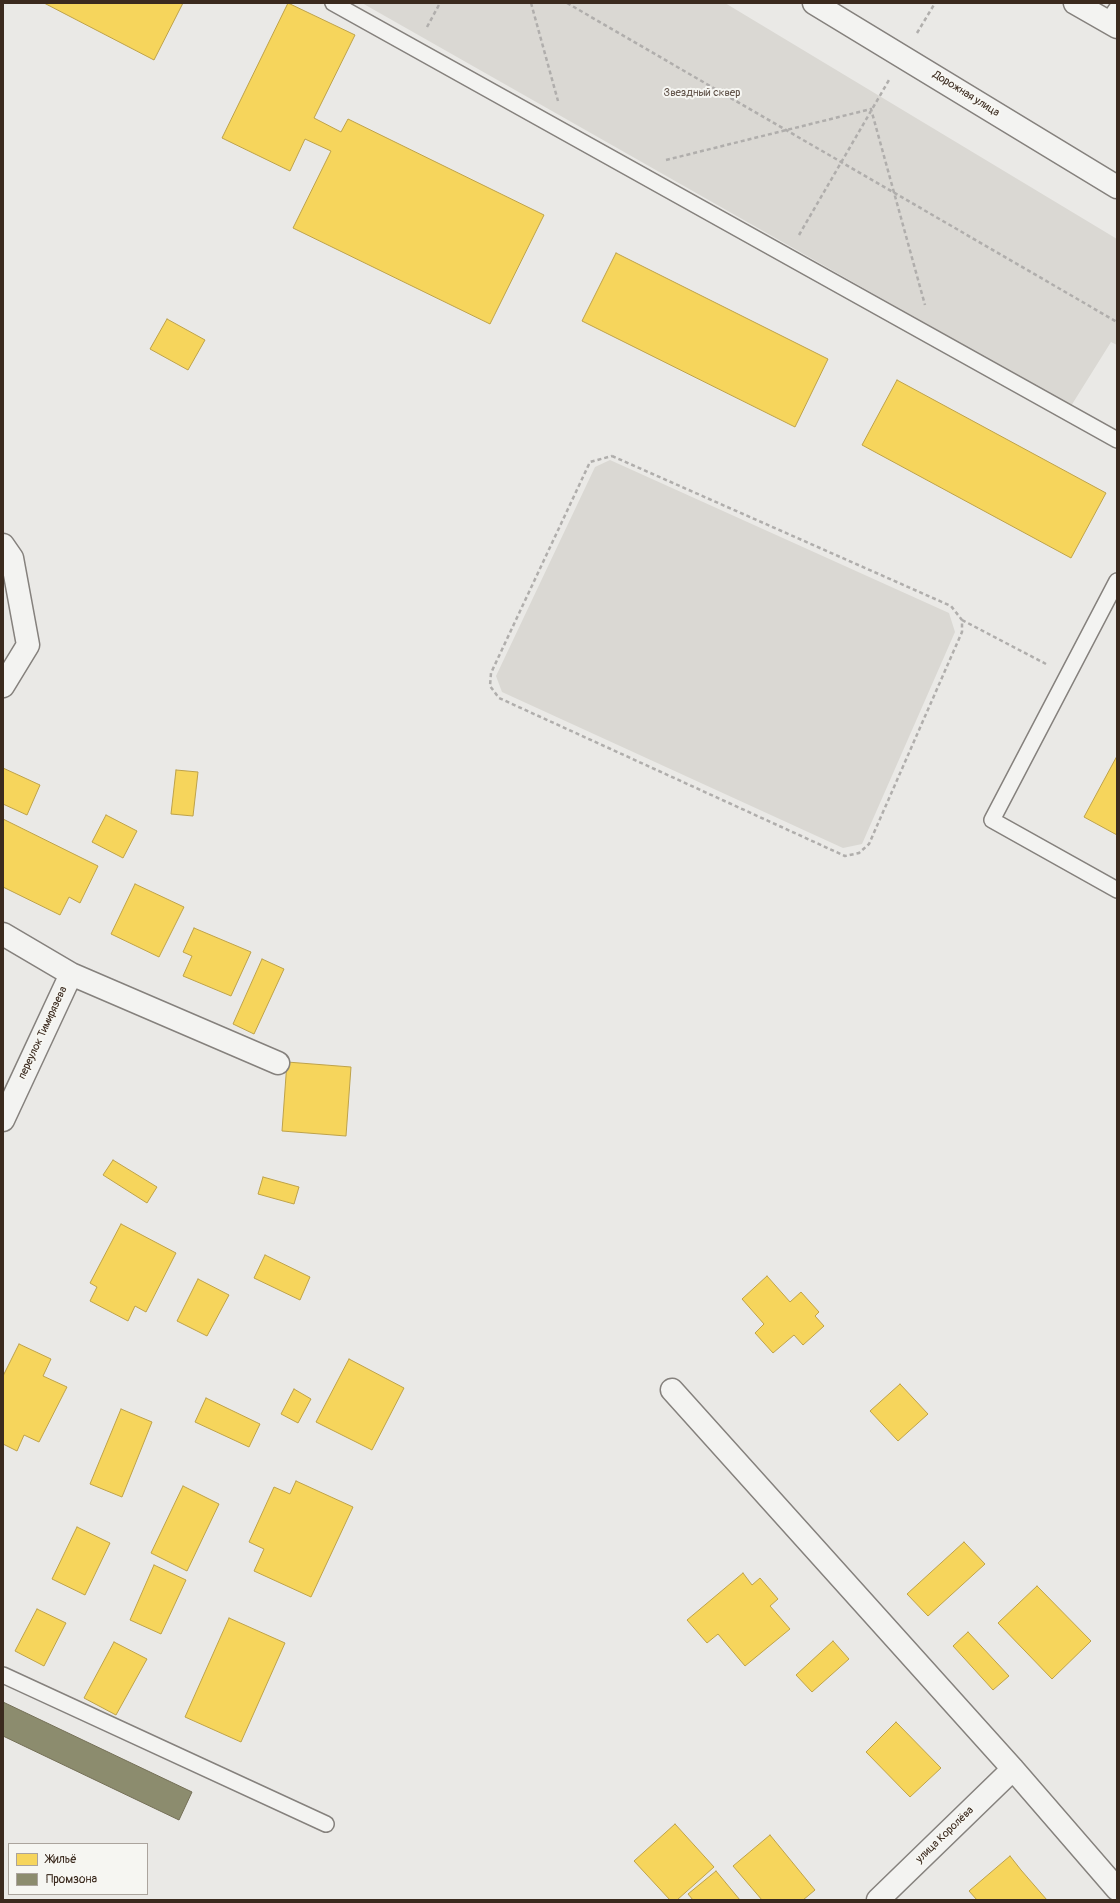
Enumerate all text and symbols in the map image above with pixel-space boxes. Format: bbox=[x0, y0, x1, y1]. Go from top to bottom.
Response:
street label: Дорожная улица bbox=[930, 68, 1002, 120]
park label: Звездный сквер bbox=[664, 86, 740, 100]
street label: переулок Тимирязева bbox=[16, 985, 70, 1081]
street label: улица Королёва bbox=[913, 1804, 977, 1866]
legend bbox=[8, 1843, 148, 1895]
text: Жильё bbox=[46, 1852, 77, 1867]
text: Промзона bbox=[46, 1872, 97, 1887]

